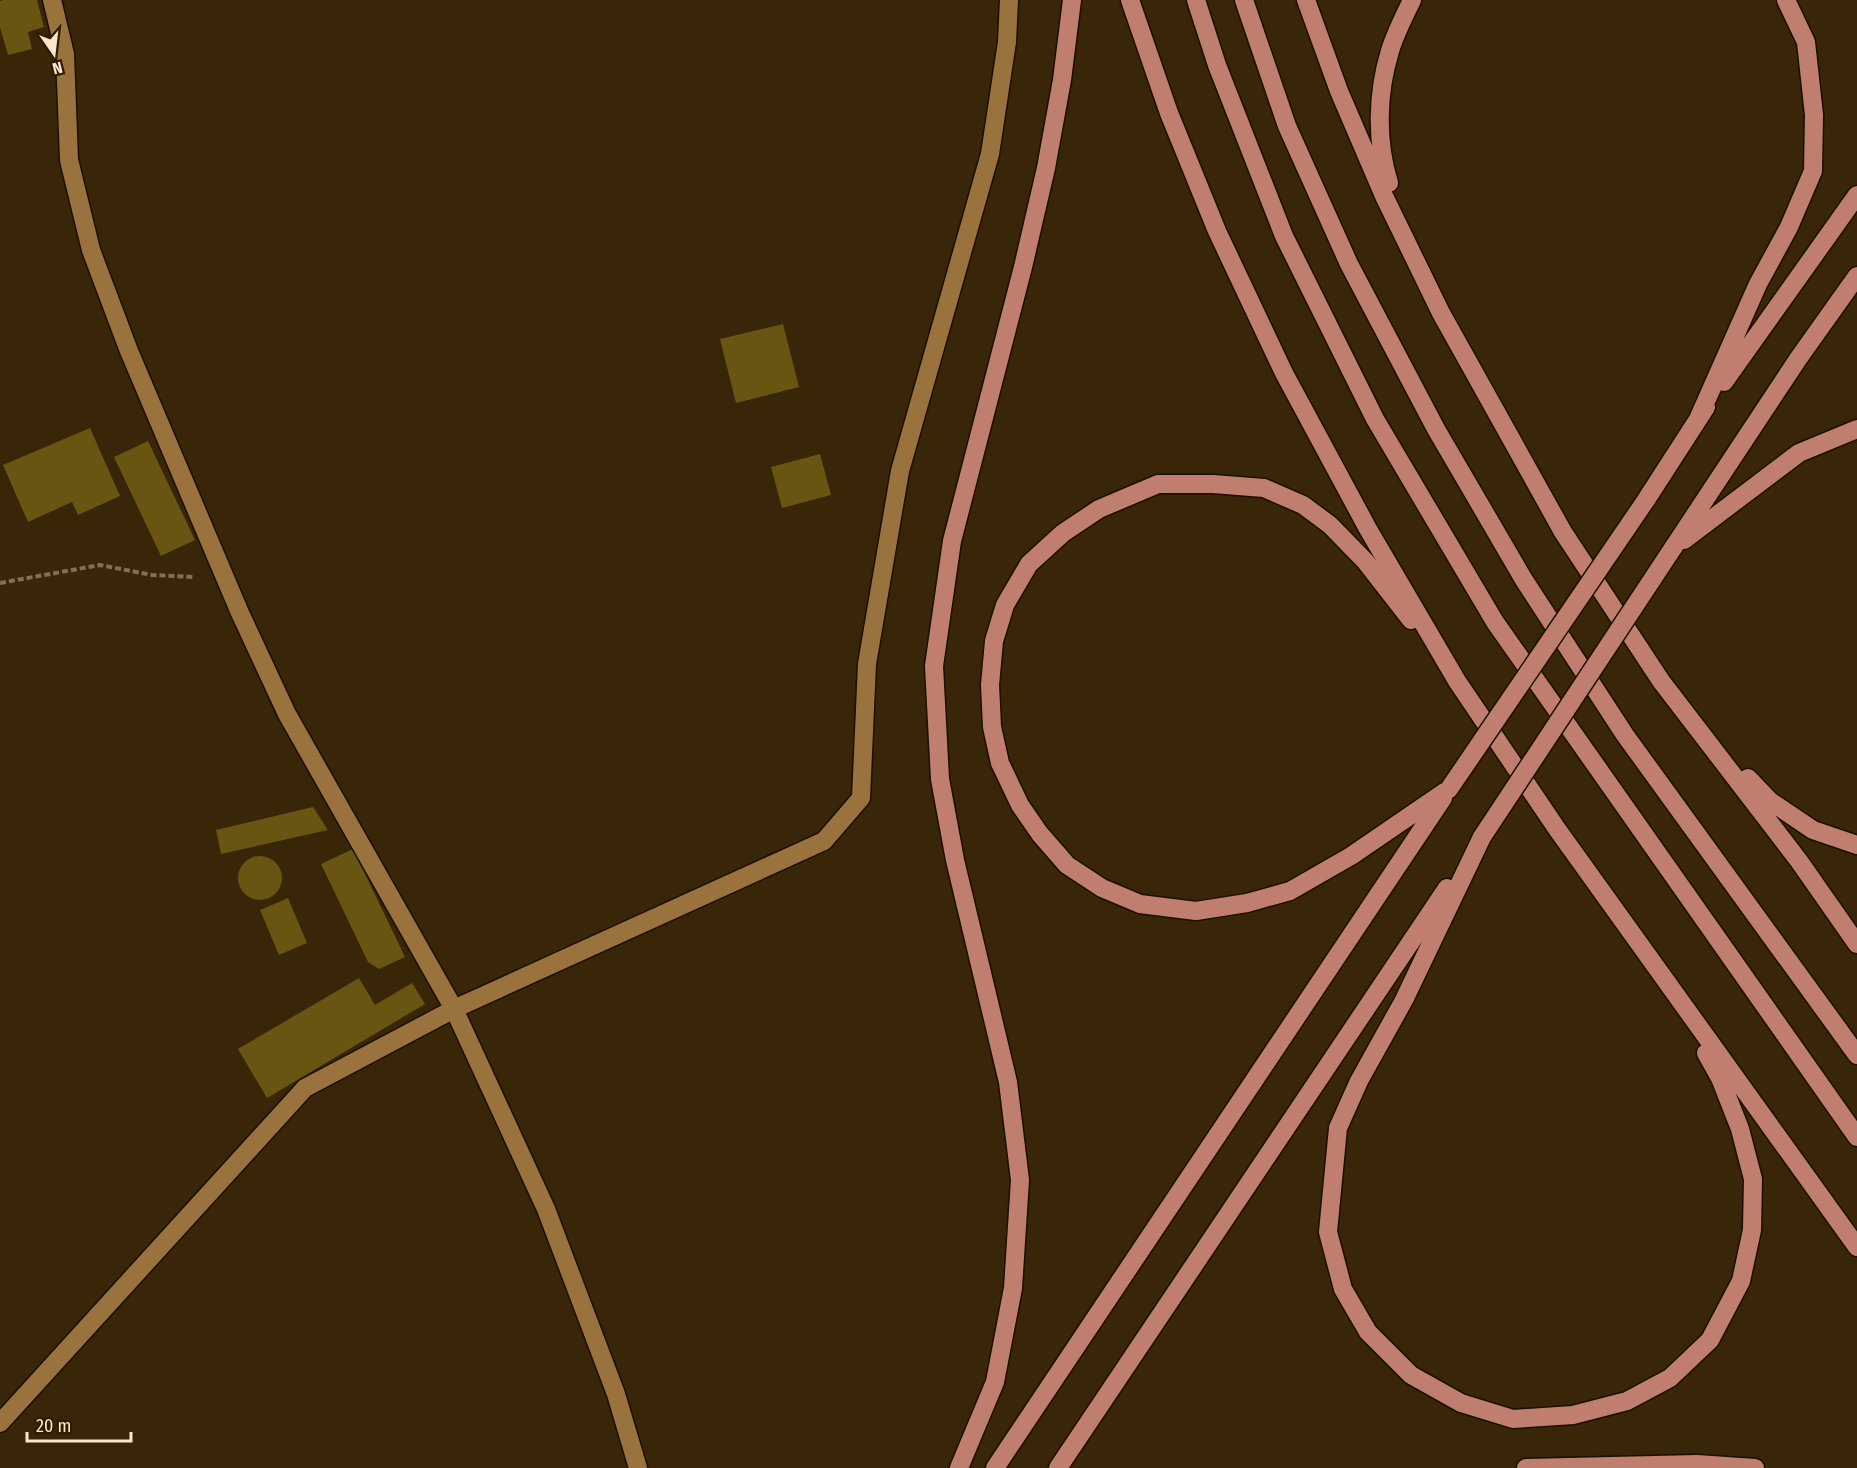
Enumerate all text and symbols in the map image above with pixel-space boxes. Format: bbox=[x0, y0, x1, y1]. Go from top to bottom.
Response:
north arrow bbox=[24, 24, 84, 84]
text: N bbox=[51, 58, 64, 78]
scale bar bbox=[27, 1405, 130, 1443]
text: 20 m bbox=[36, 1415, 71, 1437]

